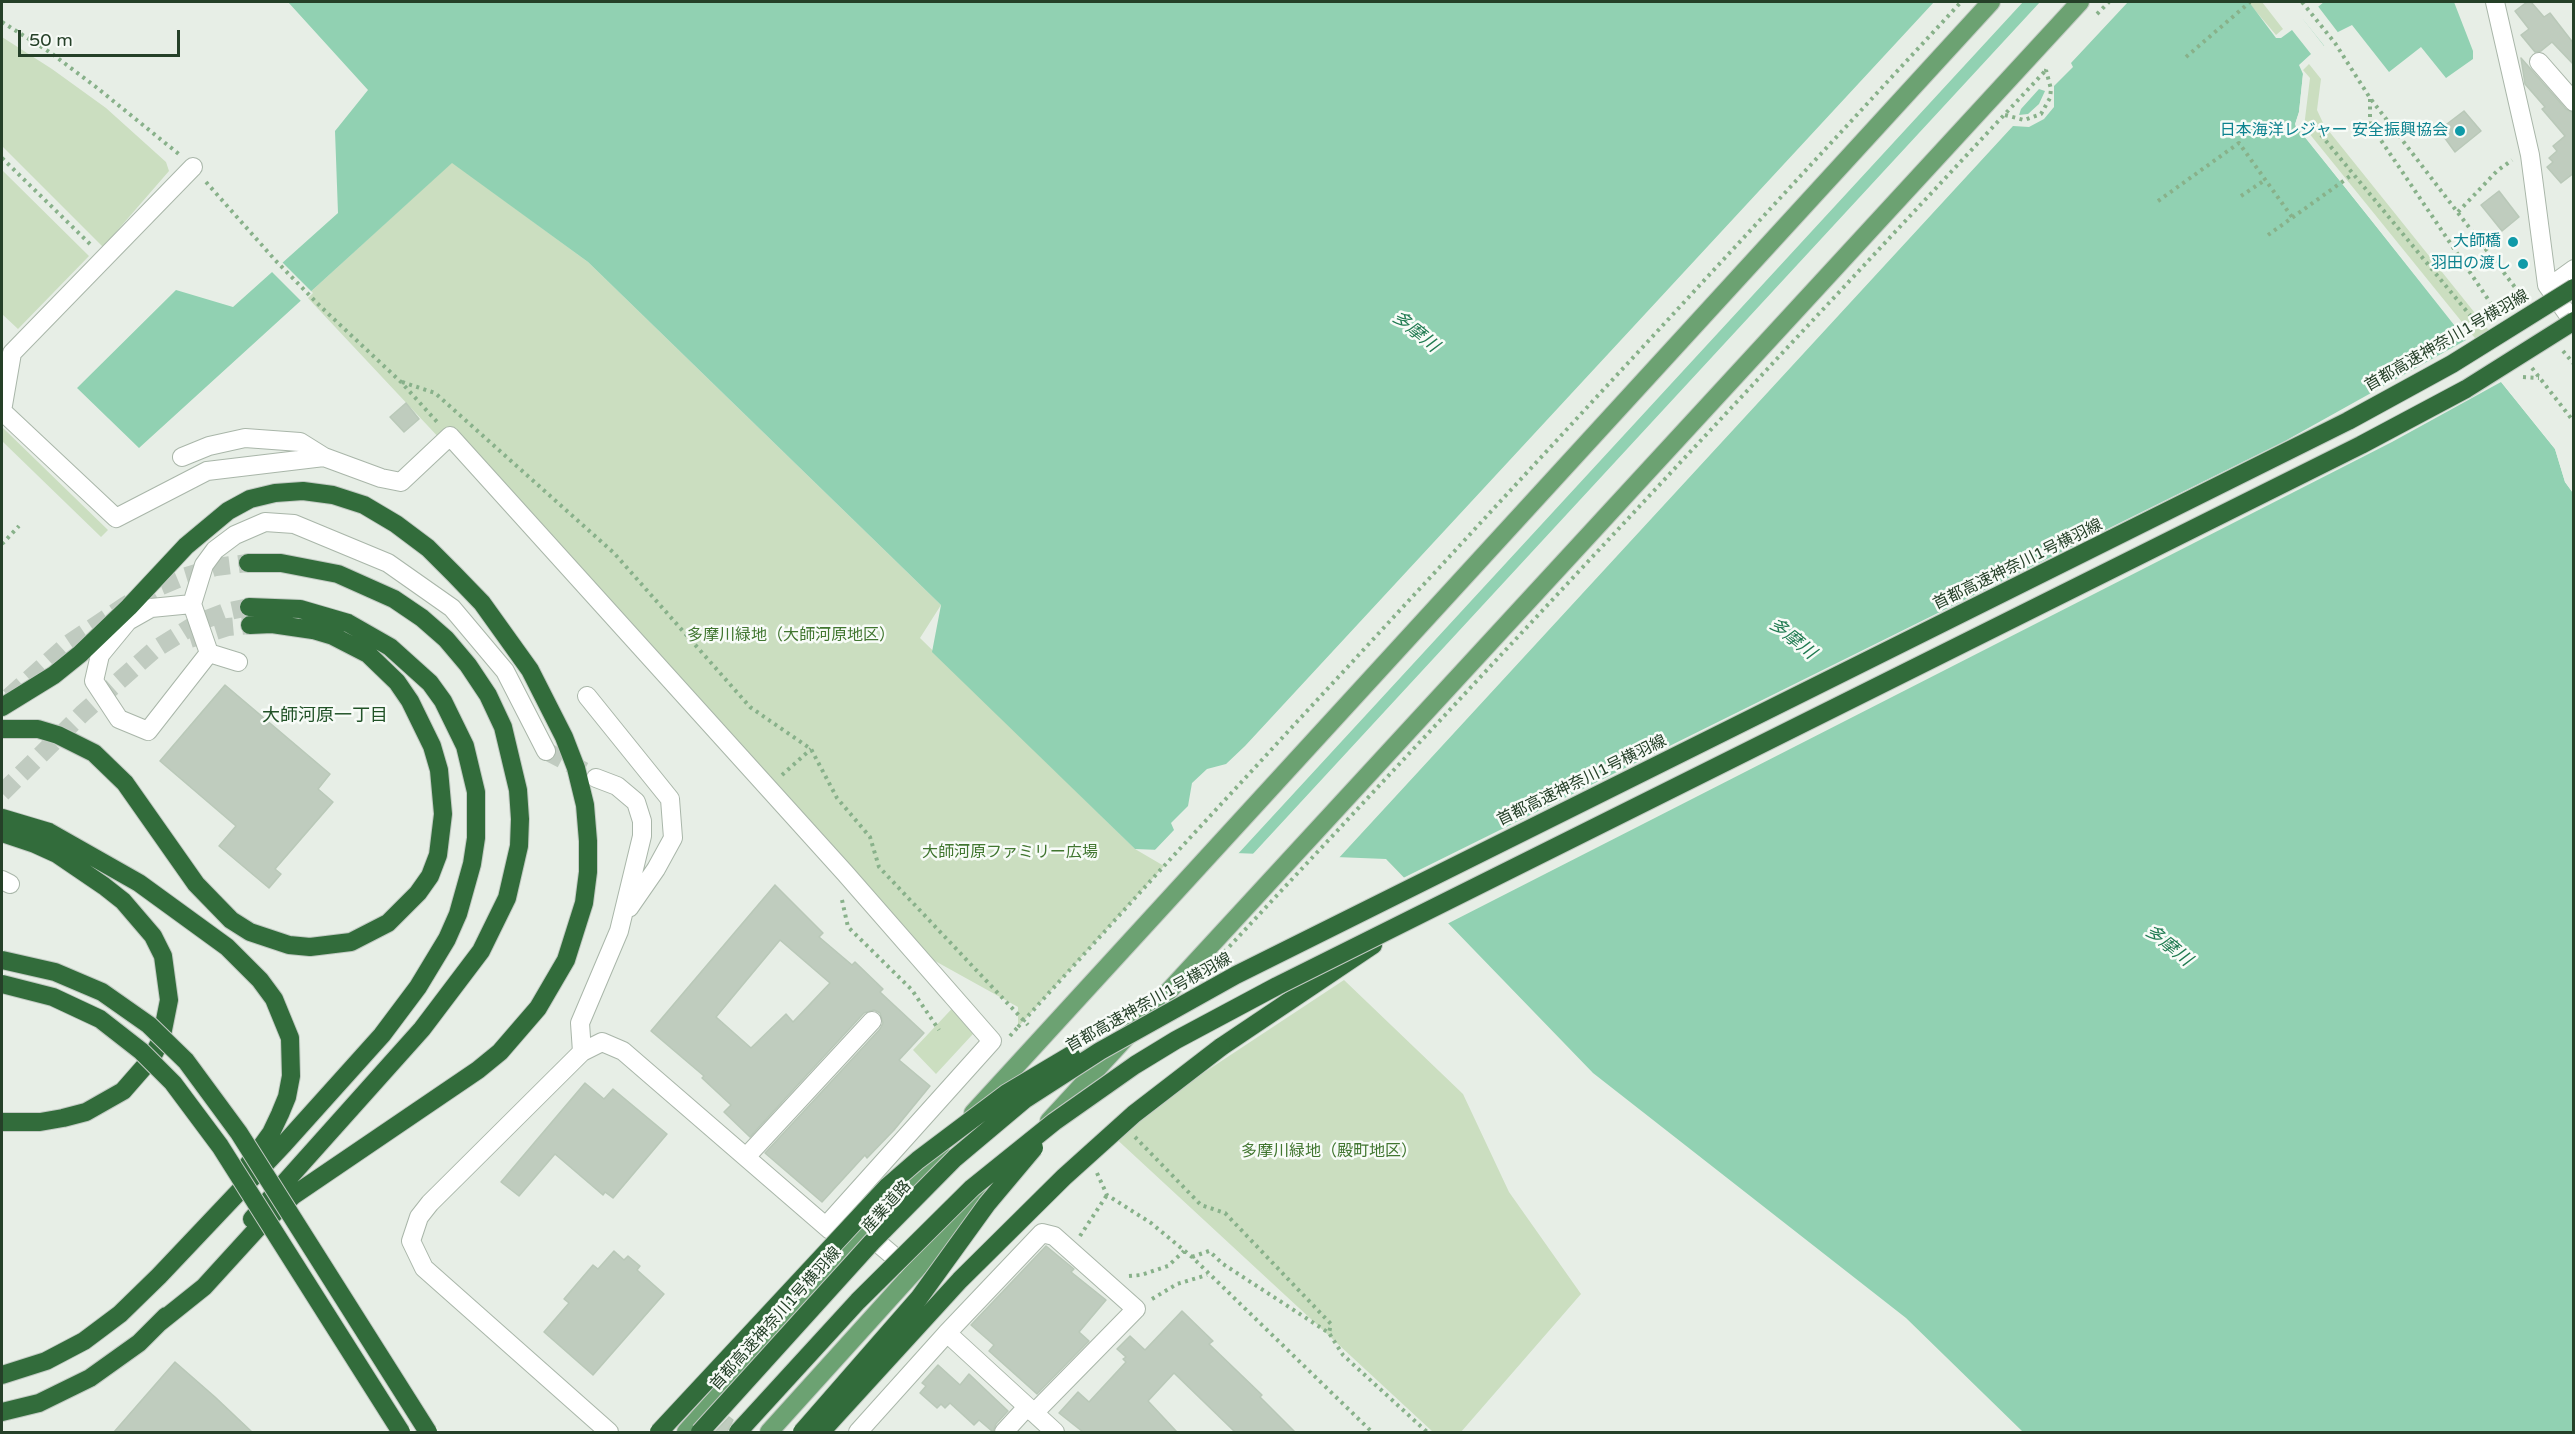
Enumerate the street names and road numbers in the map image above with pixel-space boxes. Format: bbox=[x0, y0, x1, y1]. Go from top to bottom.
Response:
street label: 首都高速神奈川1号横羽線 bbox=[2362, 286, 2532, 396]
street label: 首都高速神奈川1号横羽線 bbox=[1930, 516, 2106, 614]
street label: 首都高速神奈川1号横羽線 bbox=[1494, 732, 1670, 830]
street label: 首都高速神奈川1号横羽線 bbox=[1063, 950, 1235, 1056]
street label: 産業道路 bbox=[858, 1177, 916, 1237]
street label: 首都高速神奈川1号横羽線 bbox=[707, 1243, 845, 1395]

